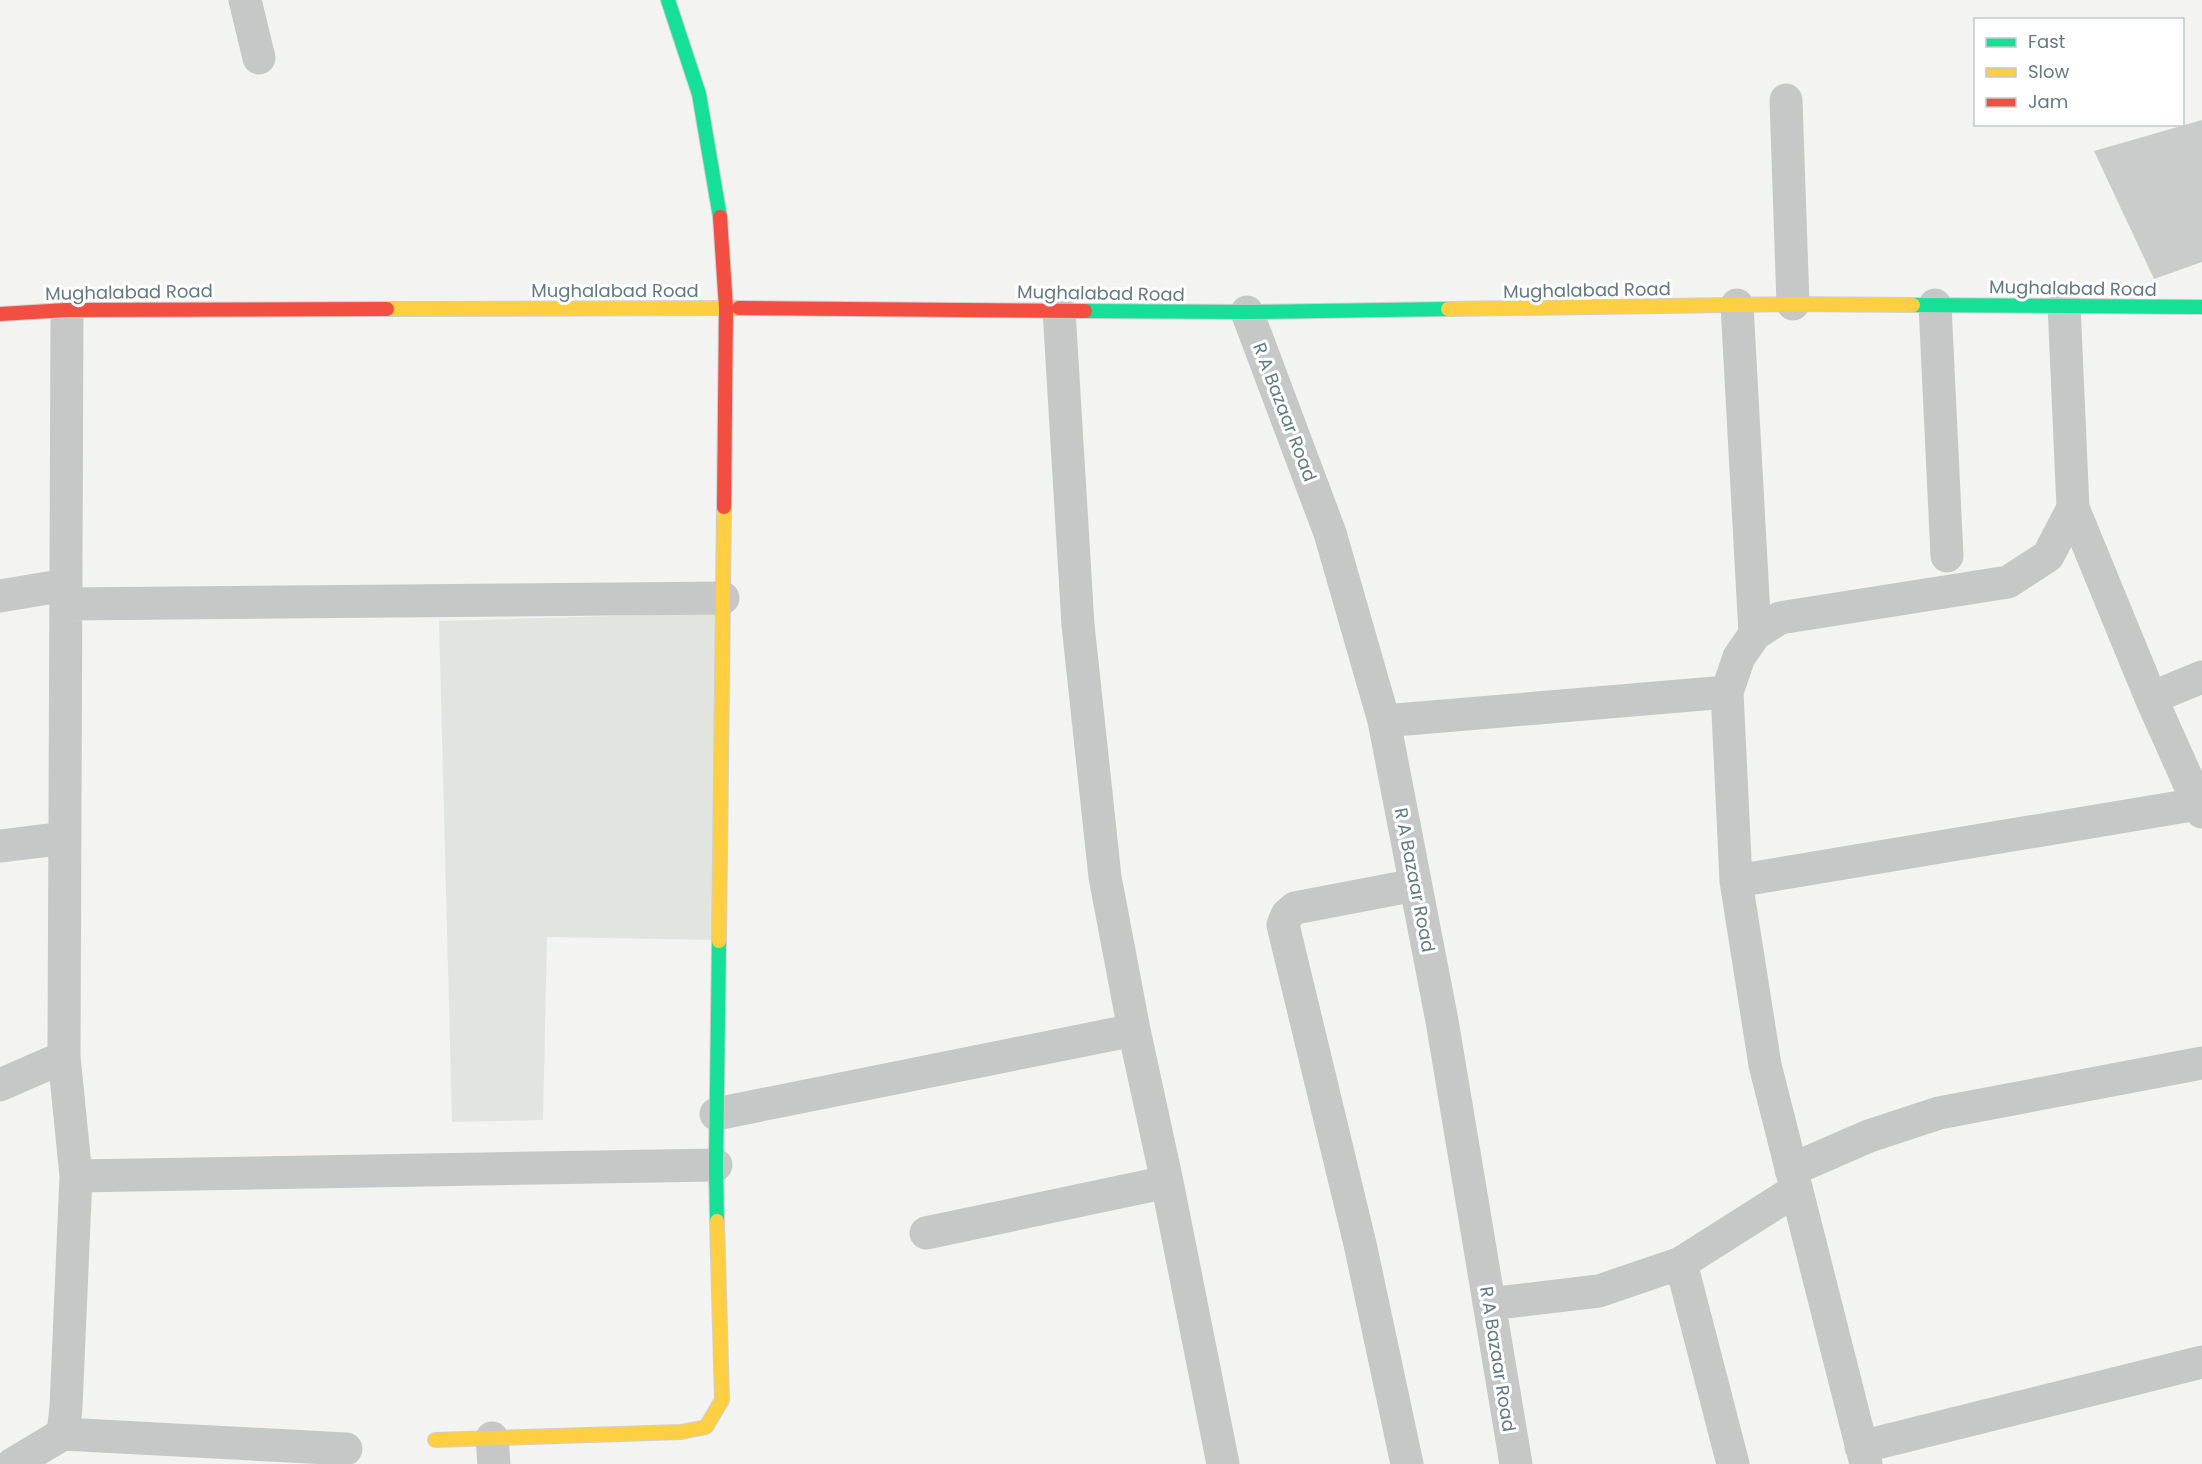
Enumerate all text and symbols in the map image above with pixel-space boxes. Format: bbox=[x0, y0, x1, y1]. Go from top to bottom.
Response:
legend bbox=[1974, 18, 2184, 126]
text: Fast bbox=[2028, 29, 2065, 54]
text: Slow bbox=[2028, 59, 2070, 84]
text: Jam bbox=[2028, 89, 2068, 114]
street label: Mughalabad Road bbox=[1989, 274, 2157, 302]
street label: Mughalabad Road bbox=[1503, 276, 1671, 304]
street label: Mughalabad Road bbox=[45, 278, 213, 306]
street label: Mughalabad Road bbox=[531, 278, 699, 303]
street label: Mughalabad Road bbox=[1017, 279, 1185, 307]
street label: R A Bazaar Road bbox=[1247, 339, 1323, 485]
street label: R A Bazaar Road bbox=[1389, 806, 1441, 954]
street label: R A Bazaar Road bbox=[1474, 1285, 1522, 1433]

